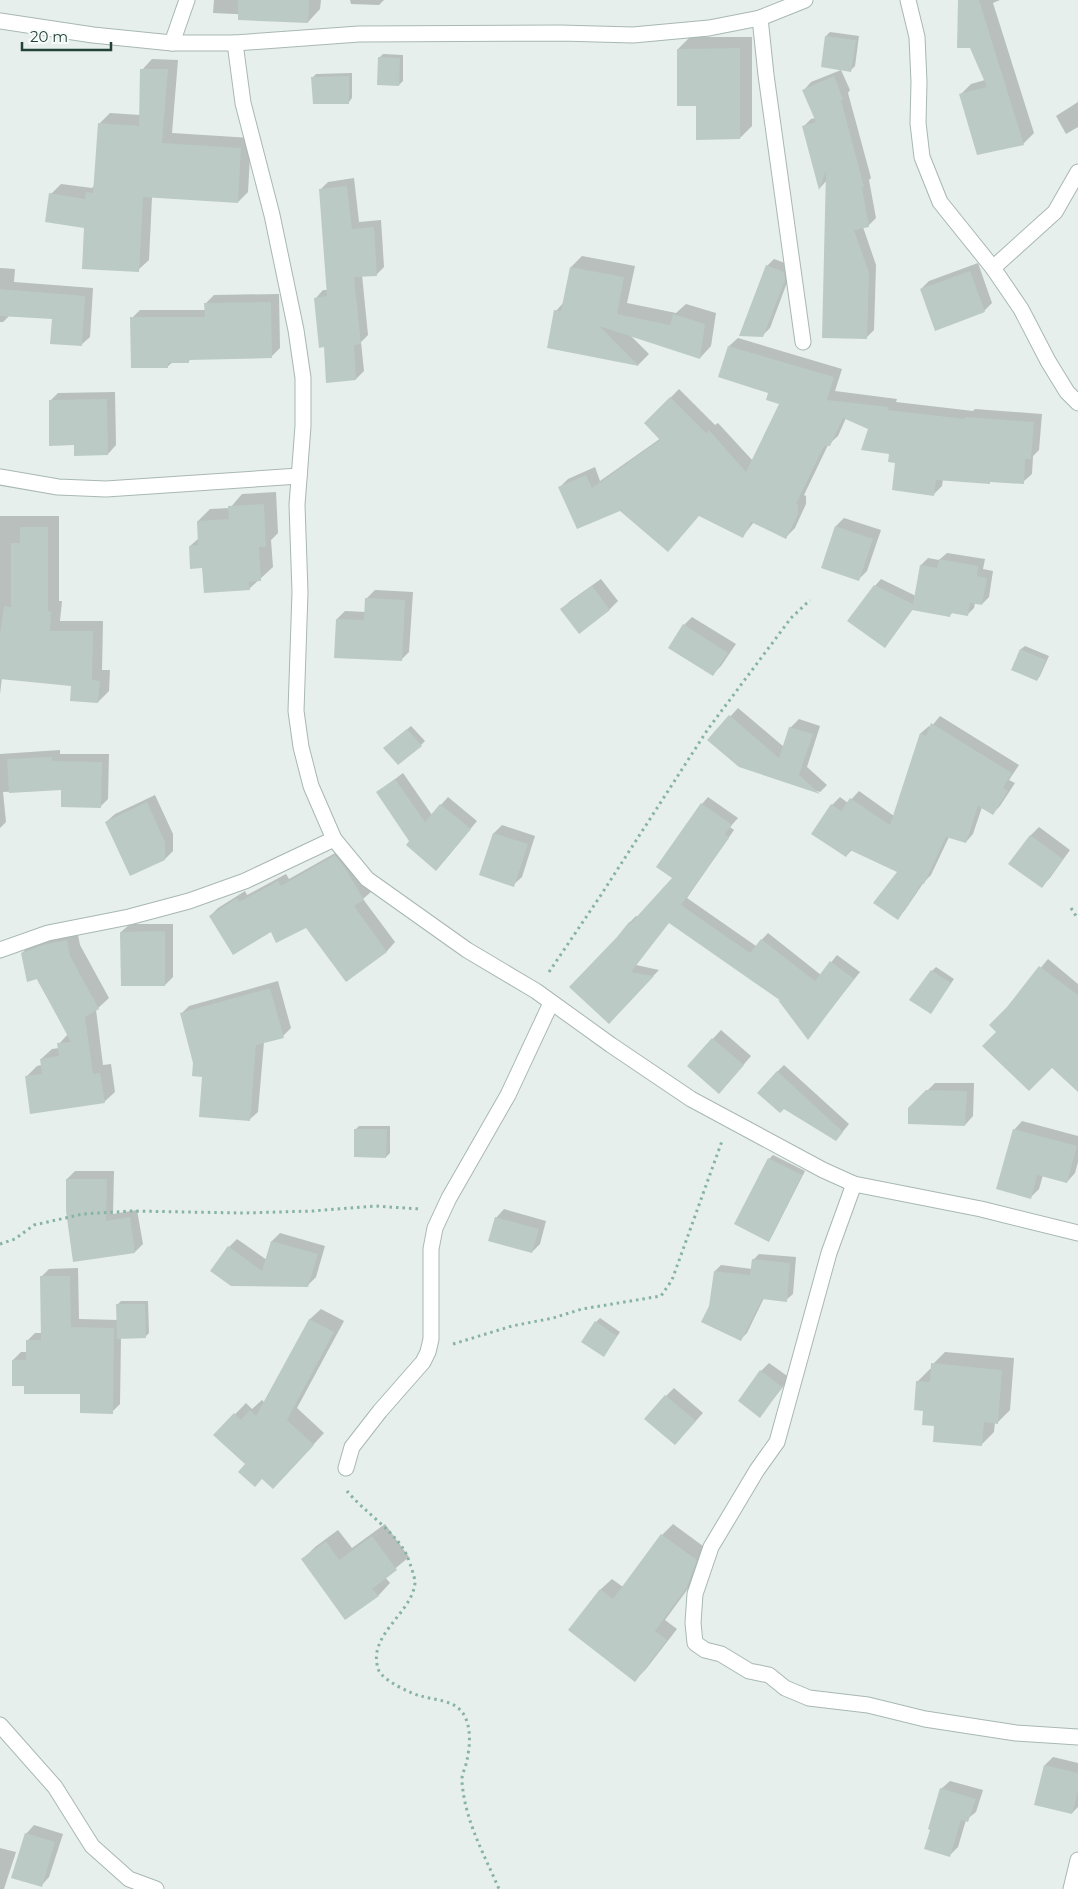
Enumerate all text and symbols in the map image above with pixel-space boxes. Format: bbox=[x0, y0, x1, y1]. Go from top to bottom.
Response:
scale bar bbox=[22, 20, 111, 52]
text: 20 m bbox=[30, 27, 68, 46]

